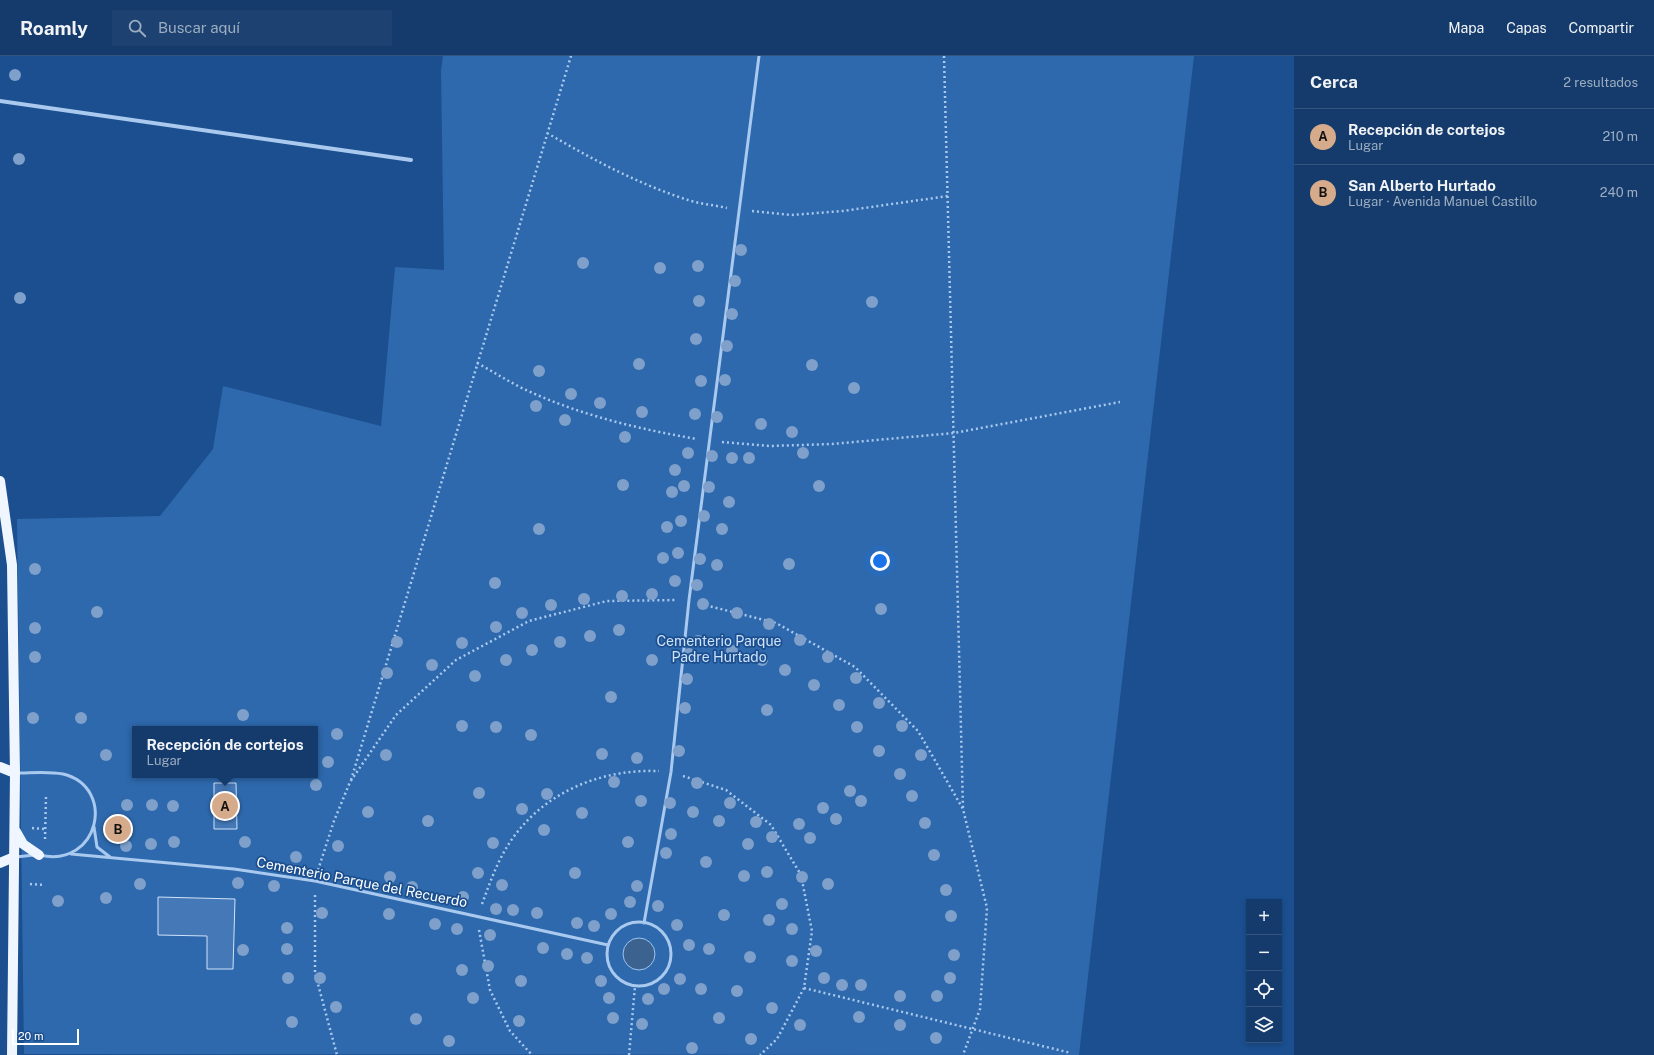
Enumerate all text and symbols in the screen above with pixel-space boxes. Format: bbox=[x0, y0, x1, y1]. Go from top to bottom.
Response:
search box bbox=[112, 10, 392, 46]
text: Roamly bbox=[20, 17, 88, 39]
icon: search bbox=[126, 17, 148, 39]
text: Buscar aquí bbox=[158, 19, 240, 36]
text: Mapa bbox=[1448, 20, 1484, 36]
text: Capas bbox=[1506, 20, 1547, 36]
text: Compartir bbox=[1569, 20, 1634, 36]
text: Cerca bbox=[1310, 72, 1358, 92]
text: 2 resultados bbox=[1563, 75, 1638, 90]
text: Recepción de cortejos bbox=[1348, 121, 1505, 138]
text: A bbox=[1318, 129, 1328, 144]
text: 210 m bbox=[1603, 129, 1638, 144]
text: Lugar bbox=[1348, 138, 1383, 153]
text: San Alberto Hurtado bbox=[1348, 177, 1496, 194]
text: B bbox=[1319, 185, 1327, 200]
text: 240 m bbox=[1600, 185, 1638, 200]
text: Lugar · Avenida Manuel Castillo bbox=[1348, 194, 1537, 209]
your location bbox=[870, 551, 890, 571]
park label: Cementerio Parque Padre Hurtado bbox=[657, 633, 782, 665]
popup bbox=[132, 726, 318, 778]
text: Recepción de cortejos bbox=[146, 736, 304, 753]
text: Lugar bbox=[146, 753, 182, 768]
pin: A bbox=[212, 791, 238, 821]
pin: B bbox=[105, 814, 131, 844]
street label: Cementerio Parque del Recuerdo bbox=[255, 854, 469, 910]
map controls bbox=[1246, 899, 1282, 1043]
button: + bbox=[1246, 899, 1282, 935]
button: − bbox=[1246, 935, 1282, 971]
button: locate bbox=[1246, 971, 1282, 1007]
button: layers bbox=[1246, 1007, 1282, 1043]
scale bar bbox=[12, 1027, 79, 1046]
text: 20 m bbox=[18, 1030, 43, 1042]

